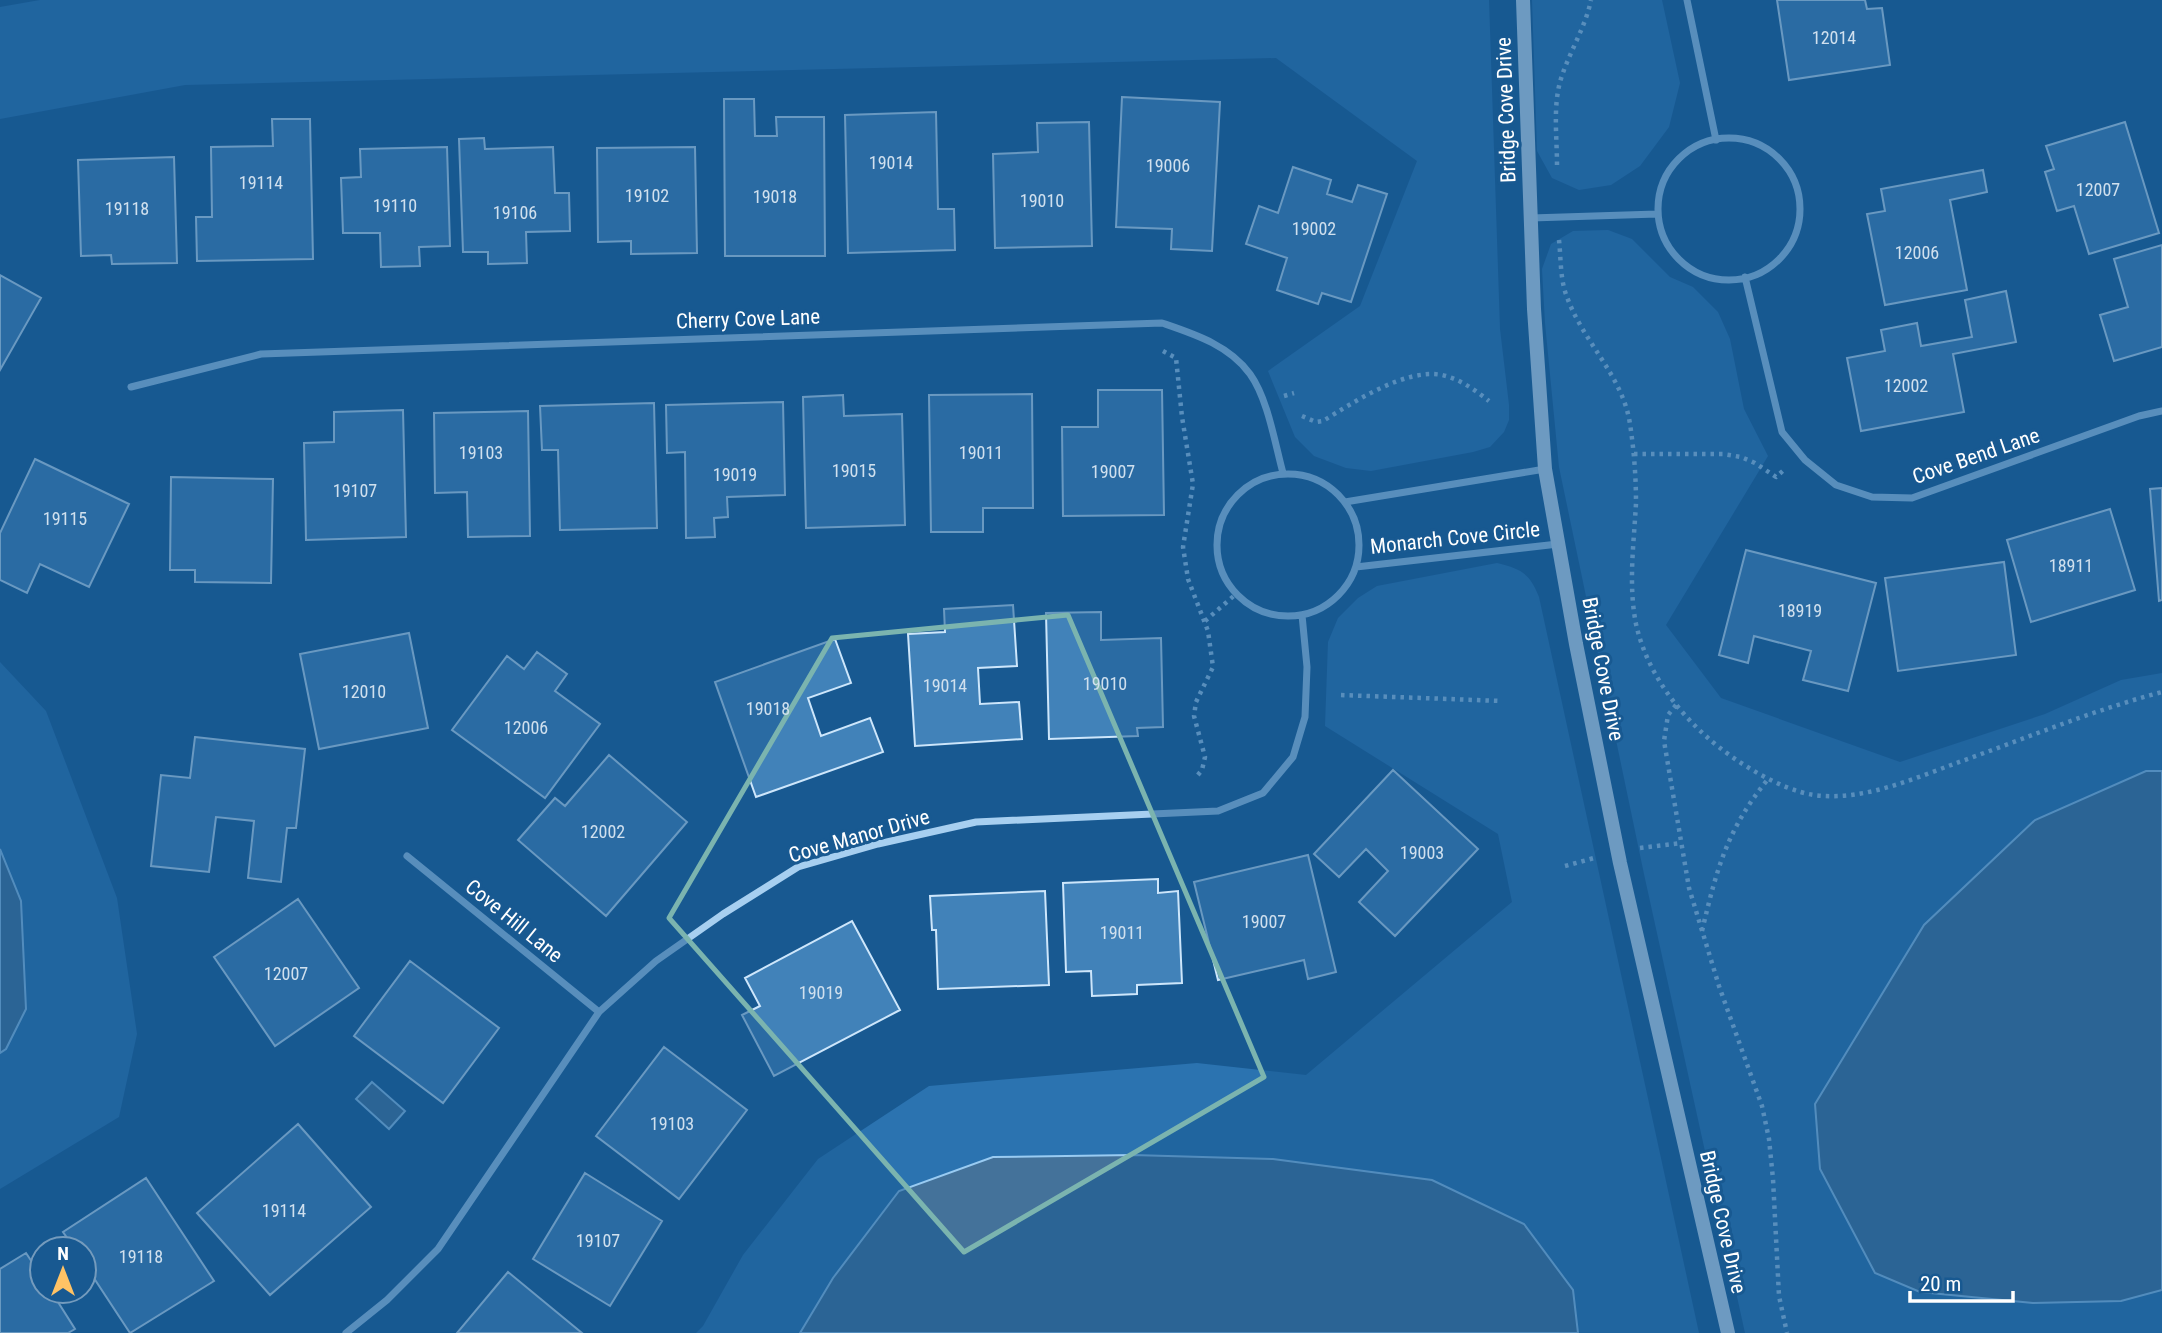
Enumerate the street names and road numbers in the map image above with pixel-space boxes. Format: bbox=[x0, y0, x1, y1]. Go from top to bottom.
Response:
street label: Bridge Cove Drive bbox=[1491, 37, 1521, 183]
street label: Cherry Cove Lane bbox=[675, 304, 821, 334]
street label: Cove Bend Lane bbox=[1909, 423, 2043, 489]
street label: Monarch Cove Circle bbox=[1369, 517, 1541, 559]
street label: Bridge Cove Drive bbox=[1577, 595, 1629, 743]
street label: Cove Manor Drive bbox=[786, 804, 932, 868]
street label: Cove Hill Lane bbox=[461, 874, 568, 968]
street label: Bridge Cove Drive bbox=[1695, 1148, 1751, 1296]

